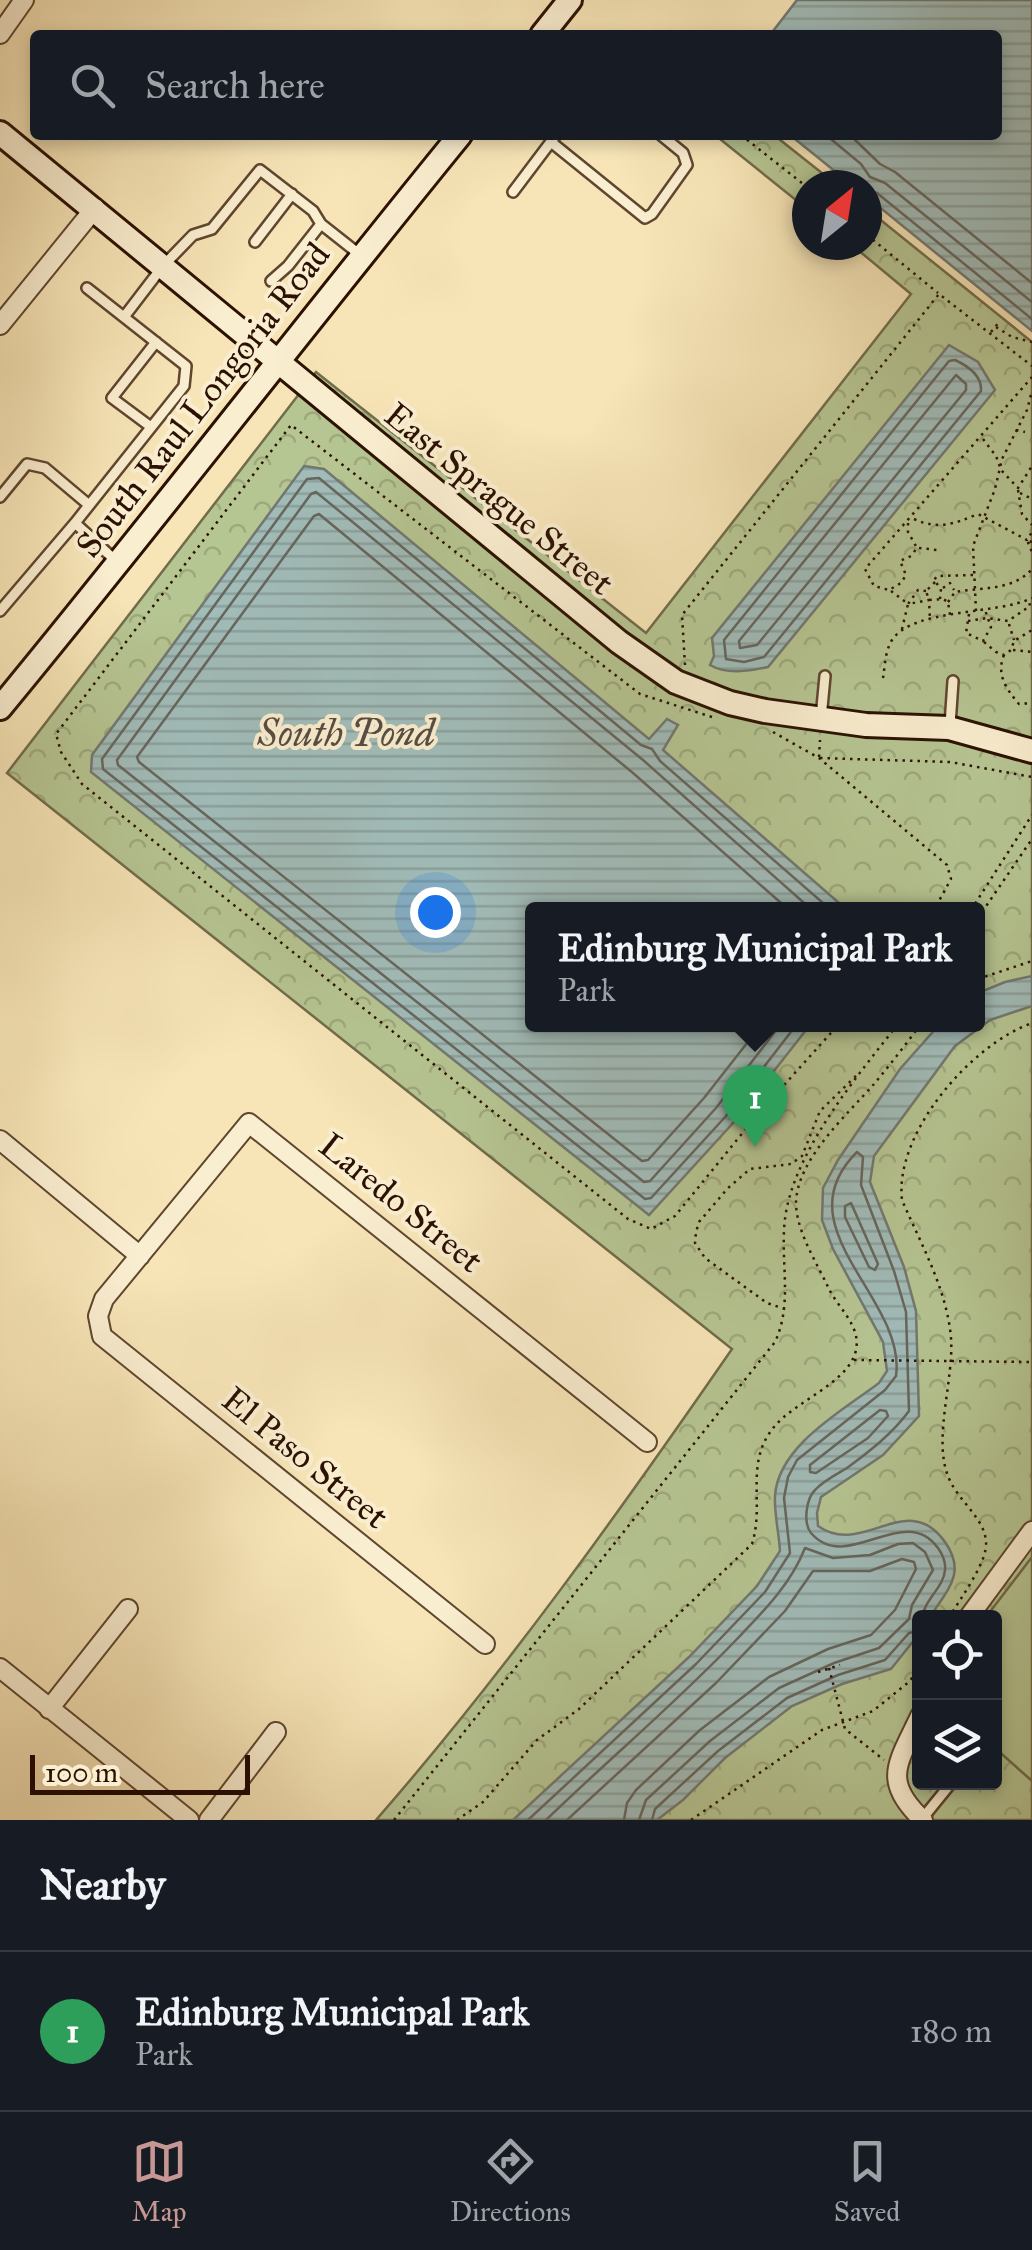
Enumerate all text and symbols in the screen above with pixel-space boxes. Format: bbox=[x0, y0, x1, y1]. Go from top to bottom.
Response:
search box bbox=[30, 30, 1002, 140]
icon: search bbox=[65, 58, 120, 113]
text: Search here bbox=[145, 62, 325, 108]
north arrow bbox=[792, 170, 882, 260]
street label: South Raul Longoria Road bbox=[67, 234, 340, 566]
street label: East Sprague Street bbox=[376, 393, 622, 605]
water label: South Pond bbox=[257, 710, 437, 756]
your location bbox=[410, 887, 461, 938]
popup bbox=[525, 902, 985, 1032]
text: Edinburg Municipal Park bbox=[558, 925, 952, 971]
text: Park bbox=[558, 971, 616, 1010]
pin: 1 bbox=[722, 1064, 788, 1147]
street label: Laredo Street bbox=[311, 1124, 491, 1282]
street label: El Paso Street bbox=[213, 1378, 397, 1538]
map controls bbox=[912, 1610, 1002, 1790]
button: locate bbox=[912, 1610, 1002, 1700]
button: layers bbox=[912, 1700, 1002, 1790]
scale bar bbox=[30, 1750, 250, 1794]
text: 100 m bbox=[45, 1755, 118, 1790]
text: Nearby bbox=[40, 1859, 165, 1911]
text: Edinburg Municipal Park bbox=[135, 1989, 530, 2035]
text: 1 bbox=[66, 2012, 79, 2051]
text: 180 m bbox=[910, 2012, 992, 2051]
text: Park bbox=[135, 2035, 193, 2074]
tab: Map bbox=[132, 2134, 187, 2229]
tab: Directions bbox=[450, 2134, 571, 2229]
tab: Saved bbox=[834, 2134, 900, 2229]

